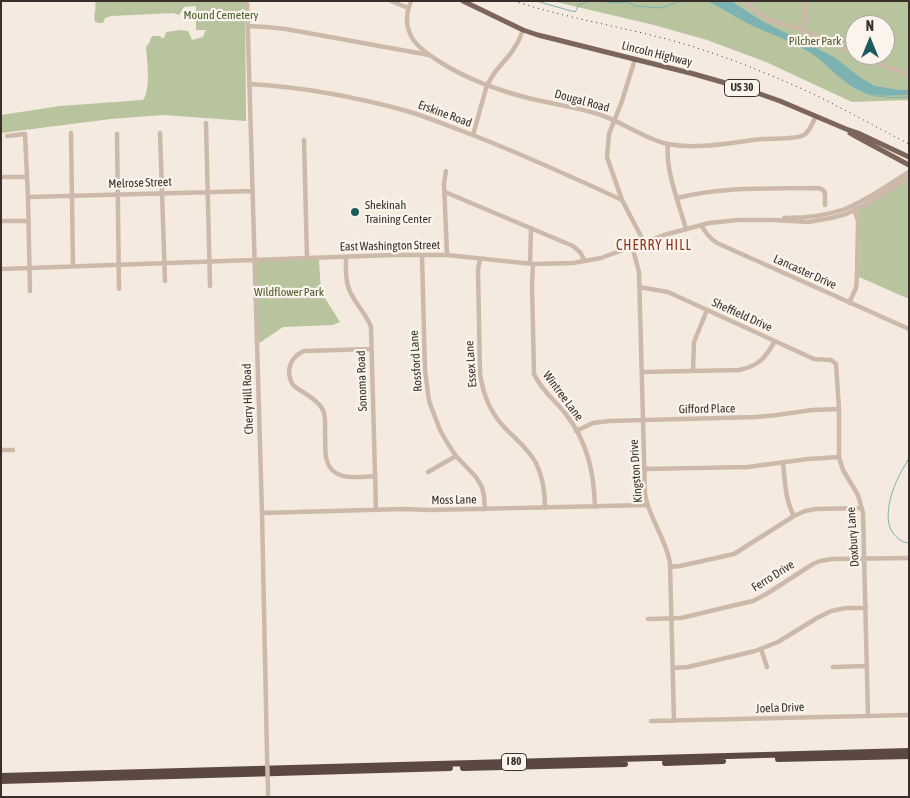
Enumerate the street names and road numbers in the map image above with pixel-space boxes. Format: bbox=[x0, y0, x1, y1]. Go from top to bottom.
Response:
street label: Lincoln Highway bbox=[620, 38, 694, 70]
road number: US 30 bbox=[724, 80, 760, 96]
street label: Dougal Road bbox=[553, 87, 611, 115]
street label: Erskine Road bbox=[416, 98, 474, 130]
street label: Melrose Street bbox=[108, 175, 172, 191]
street label: East Washington Street bbox=[340, 238, 440, 254]
street label: Lancaster Drive bbox=[771, 252, 839, 292]
street label: Sheffield Drive bbox=[710, 295, 774, 335]
street label: Rossford Lane bbox=[407, 330, 425, 392]
street label: Essex Lane bbox=[462, 340, 480, 388]
street label: Sonoma Road bbox=[354, 350, 370, 412]
street label: Cherry Hill Road bbox=[240, 363, 256, 435]
street label: Wintree Lane bbox=[540, 368, 586, 424]
street label: Gifford Place bbox=[679, 401, 735, 417]
street label: Kingston Drive bbox=[627, 439, 645, 503]
street label: Moss Lane bbox=[431, 492, 477, 508]
street label: Doxbury Lane bbox=[844, 506, 862, 568]
street label: Ferro Drive bbox=[749, 557, 797, 595]
street label: Joela Drive bbox=[755, 700, 805, 716]
road number: I 80 bbox=[502, 754, 526, 770]

